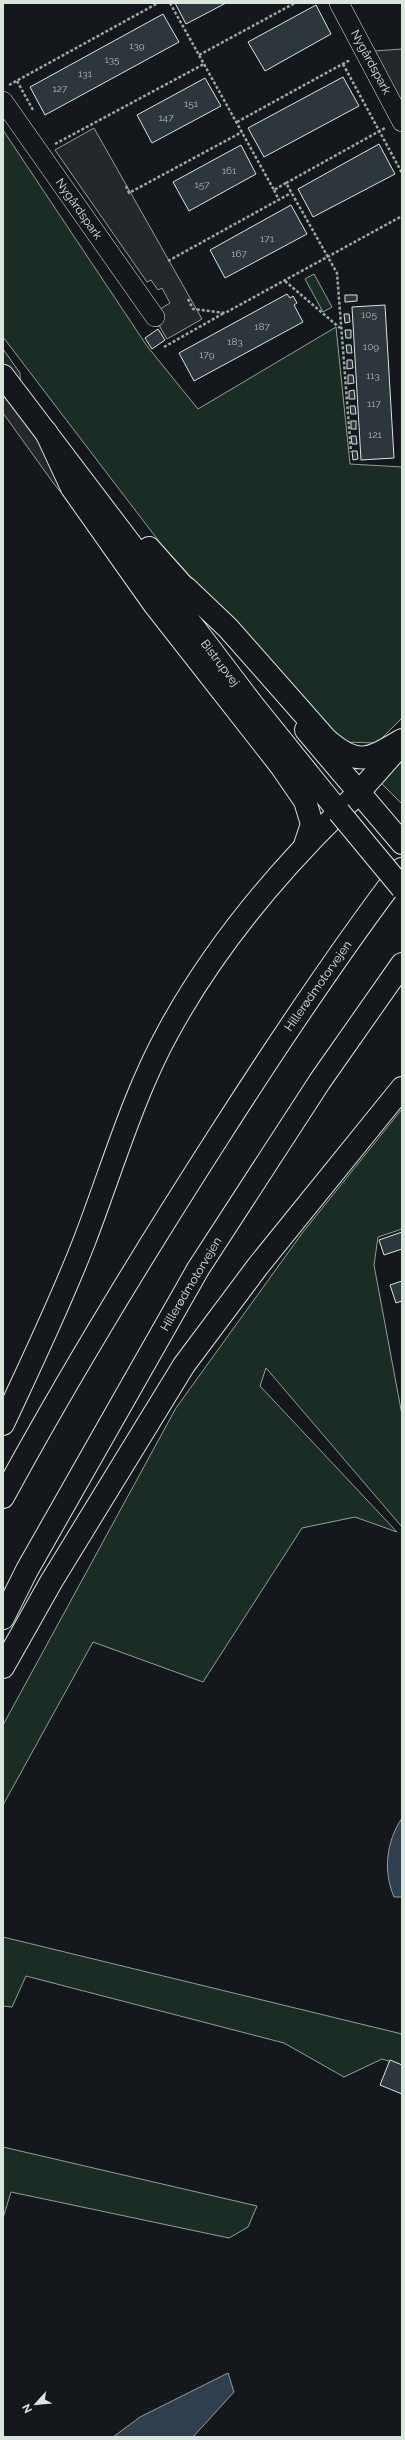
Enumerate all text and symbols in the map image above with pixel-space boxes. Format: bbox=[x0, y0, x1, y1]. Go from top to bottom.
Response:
street label: Nygårdspark bbox=[348, 27, 394, 97]
house number: 139 bbox=[129, 40, 145, 51]
house number: 135 bbox=[104, 54, 120, 65]
house number: 131 bbox=[78, 68, 93, 79]
house number: 127 bbox=[53, 83, 68, 94]
house number: 151 bbox=[184, 98, 199, 109]
house number: 147 bbox=[158, 112, 174, 123]
house number: 161 bbox=[222, 165, 237, 176]
street label: Nygårdspark bbox=[53, 176, 106, 243]
house number: 157 bbox=[194, 179, 210, 190]
house number: 171 bbox=[260, 233, 275, 244]
house number: 167 bbox=[231, 248, 247, 259]
house number: 105 bbox=[361, 309, 377, 320]
house number: 187 bbox=[254, 321, 270, 332]
house number: 183 bbox=[227, 336, 243, 347]
house number: 109 bbox=[363, 341, 379, 352]
house number: 179 bbox=[199, 349, 215, 360]
house number: 113 bbox=[366, 370, 380, 381]
house number: 117 bbox=[367, 398, 382, 409]
house number: 121 bbox=[368, 429, 383, 440]
street label: Bistrupvej bbox=[198, 637, 242, 689]
street label: Hillerødmotorvejen bbox=[282, 938, 354, 1034]
street label: Hillerødmotorvejen bbox=[157, 1235, 225, 1333]
north arrow bbox=[16, 2384, 56, 2424]
text: N bbox=[20, 2402, 35, 2415]

